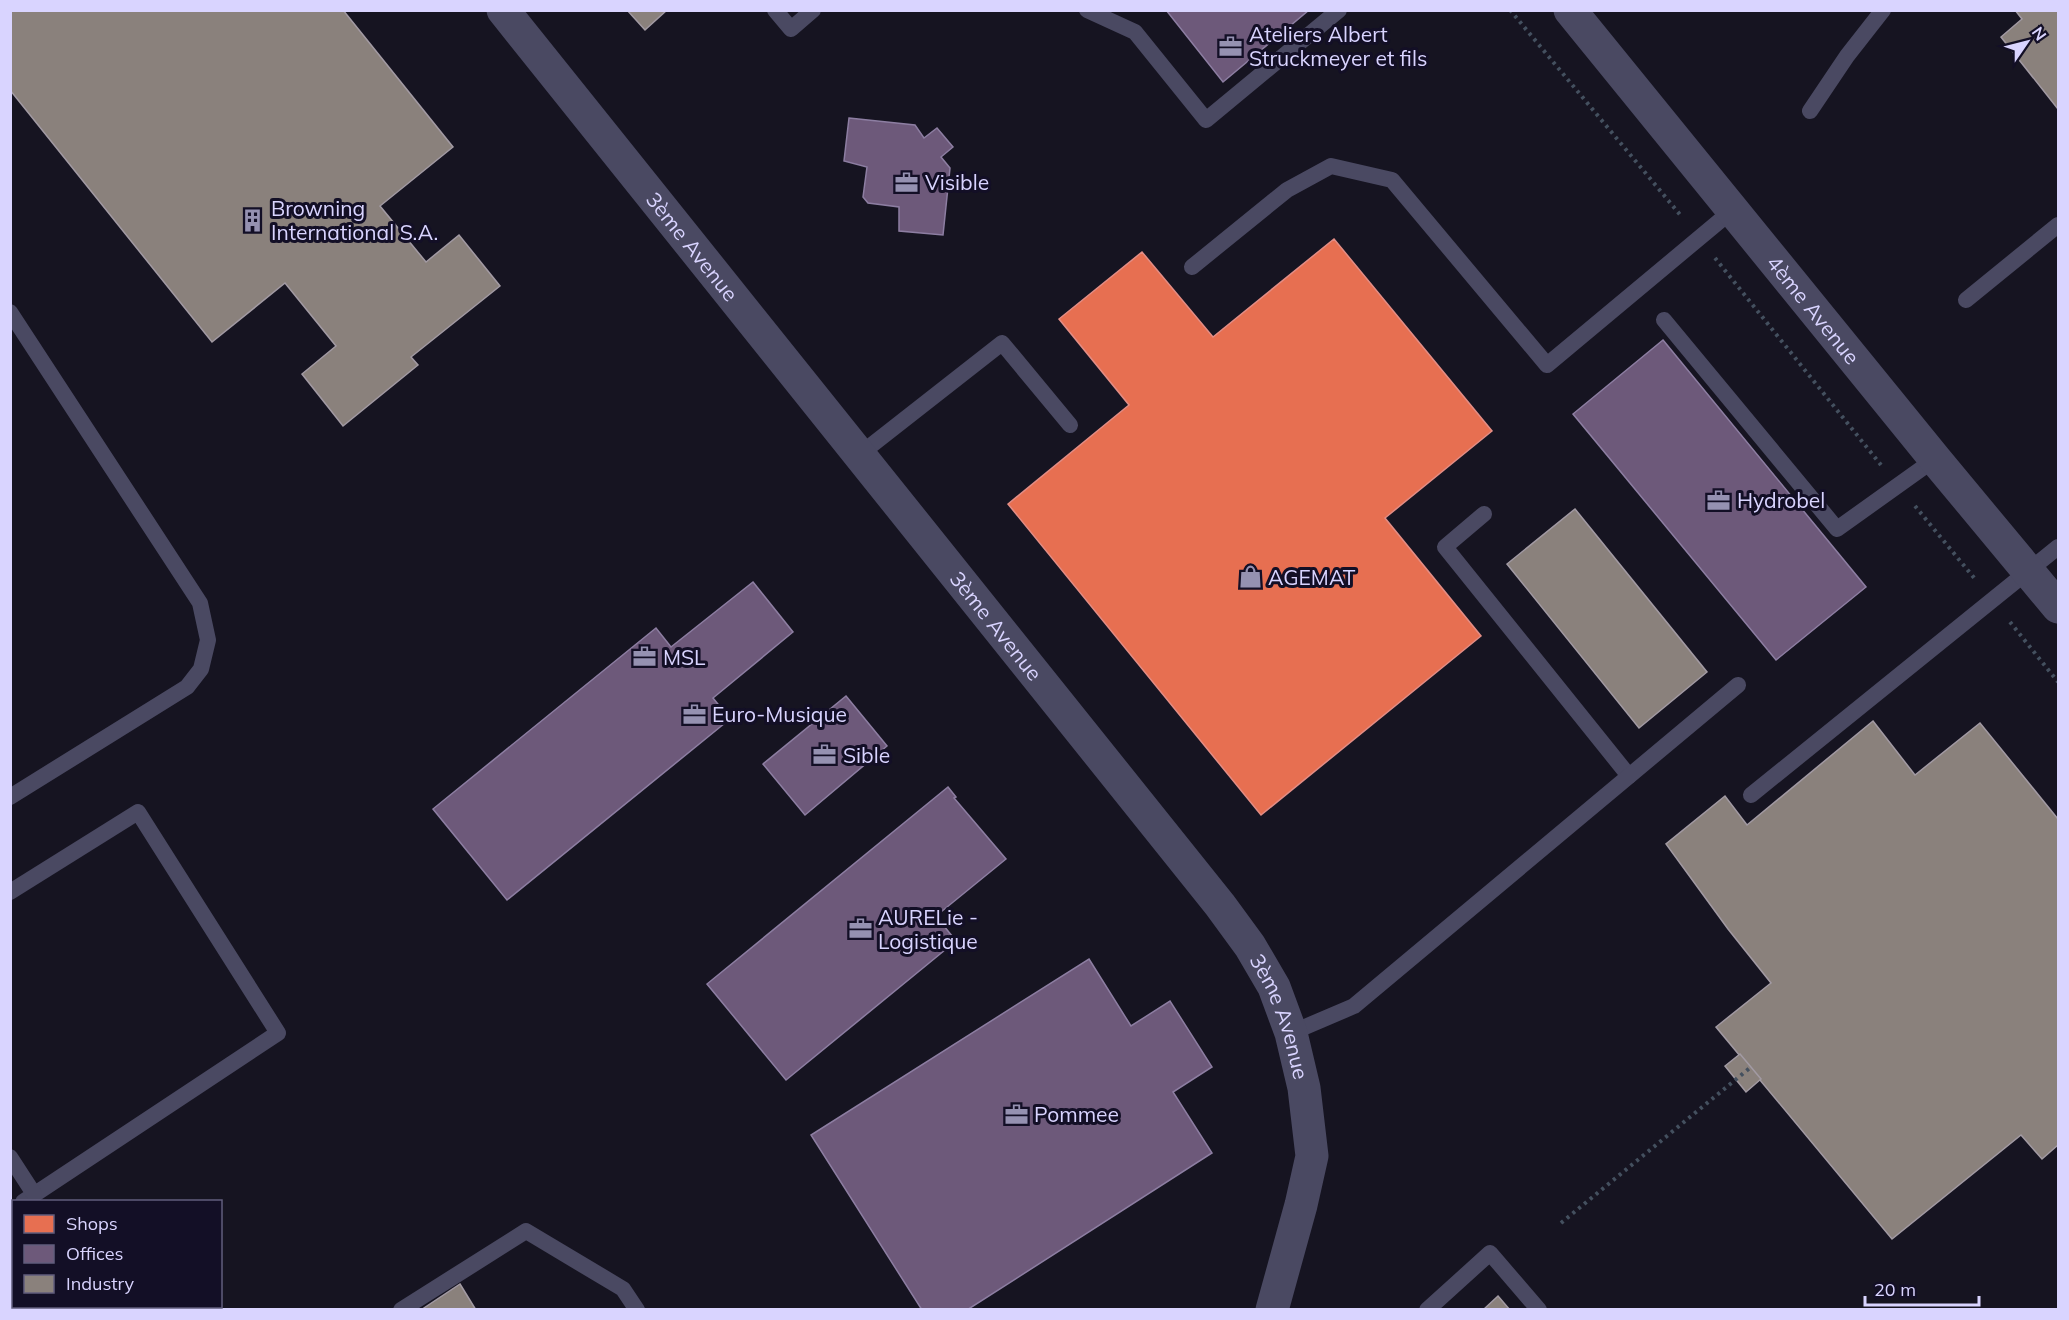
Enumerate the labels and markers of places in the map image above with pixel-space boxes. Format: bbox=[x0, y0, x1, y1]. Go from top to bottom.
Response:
place label: Ateliers Albert Struckmeyer et fils bbox=[1249, 21, 1427, 71]
office icon: Ateliers Albert Struckmeyer et fils bbox=[1218, 33, 1244, 59]
office icon: Visible bbox=[894, 169, 920, 195]
place label: Visible bbox=[925, 169, 989, 195]
place label: Browning International S.A. bbox=[271, 195, 438, 245]
building icon: Browning International S.A. bbox=[240, 207, 266, 233]
office icon: Hydrobel bbox=[1706, 487, 1732, 513]
place label: Hydrobel bbox=[1737, 487, 1825, 513]
shop icon: AGEMAT bbox=[1237, 564, 1263, 590]
place label: AGEMAT bbox=[1268, 564, 1356, 590]
office icon: MSL bbox=[632, 644, 658, 670]
place label: MSL bbox=[663, 644, 706, 670]
office icon: Euro-Musique bbox=[681, 701, 707, 727]
place label: Euro-Musique bbox=[712, 701, 847, 727]
office icon: Sible bbox=[812, 742, 838, 768]
place label: Sible bbox=[843, 742, 890, 768]
place label: AURELie - Logistique bbox=[878, 904, 978, 954]
office icon: AURELie - Logistique bbox=[847, 916, 873, 942]
office icon: Pommee bbox=[1003, 1101, 1029, 1127]
place label: Pommee bbox=[1034, 1101, 1119, 1127]

